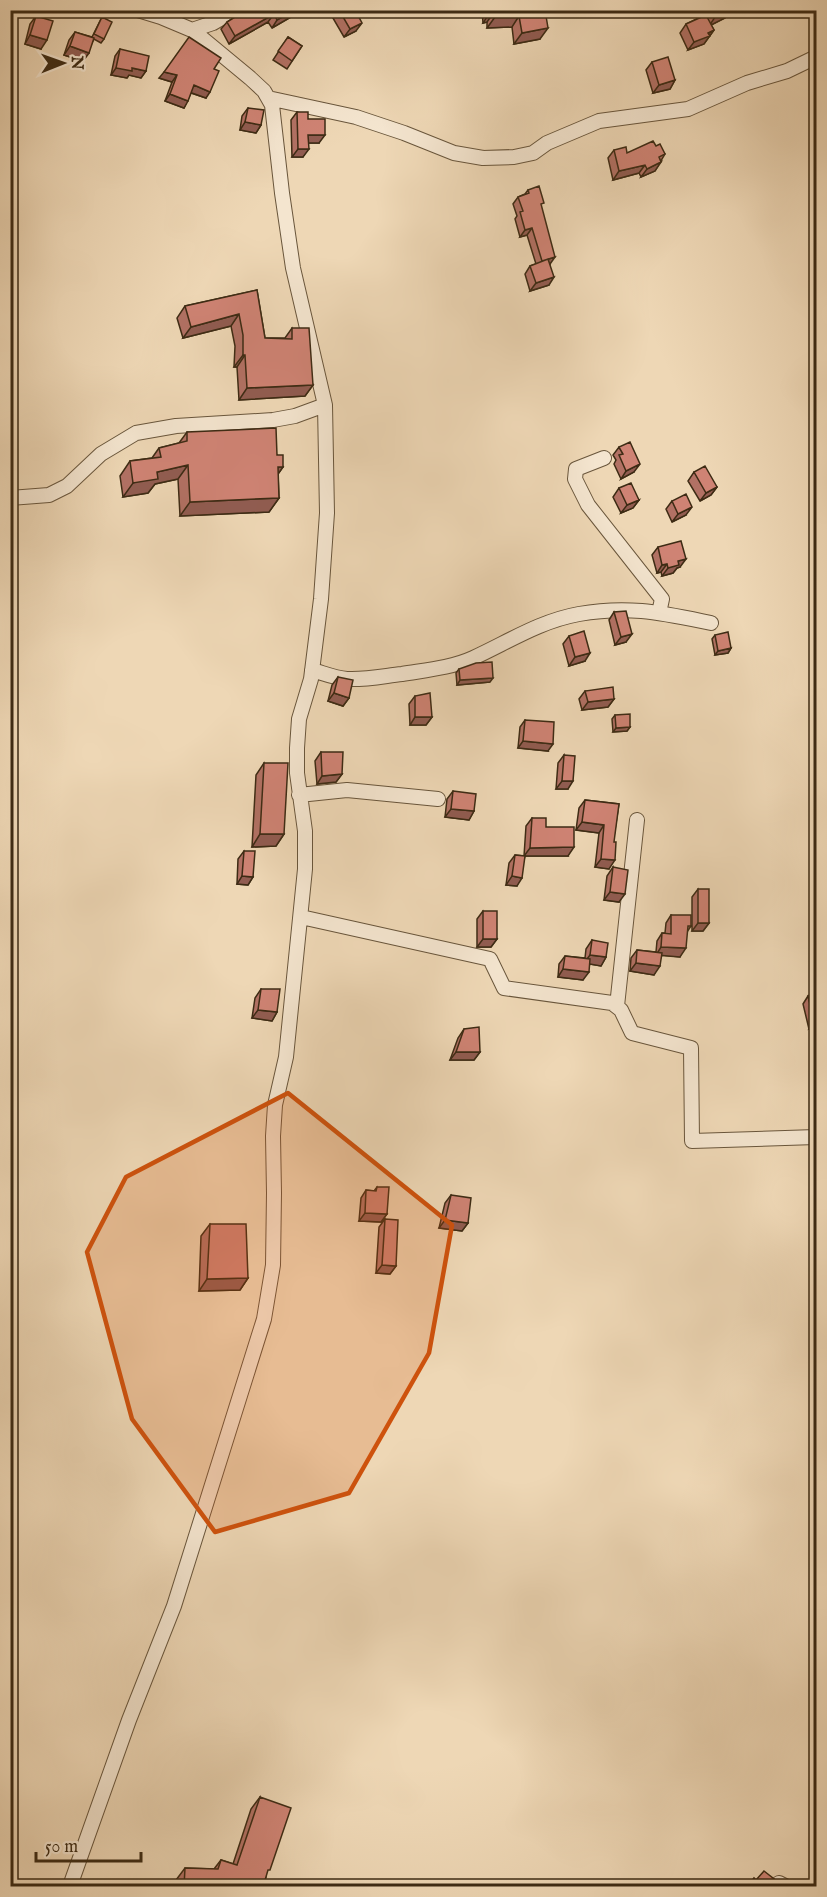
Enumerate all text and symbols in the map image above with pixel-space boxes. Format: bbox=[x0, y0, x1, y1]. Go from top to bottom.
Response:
north arrow bbox=[33, 33, 93, 93]
text: N bbox=[66, 55, 86, 70]
scale bar bbox=[36, 1825, 141, 1863]
text: 50 m bbox=[45, 1836, 78, 1859]

